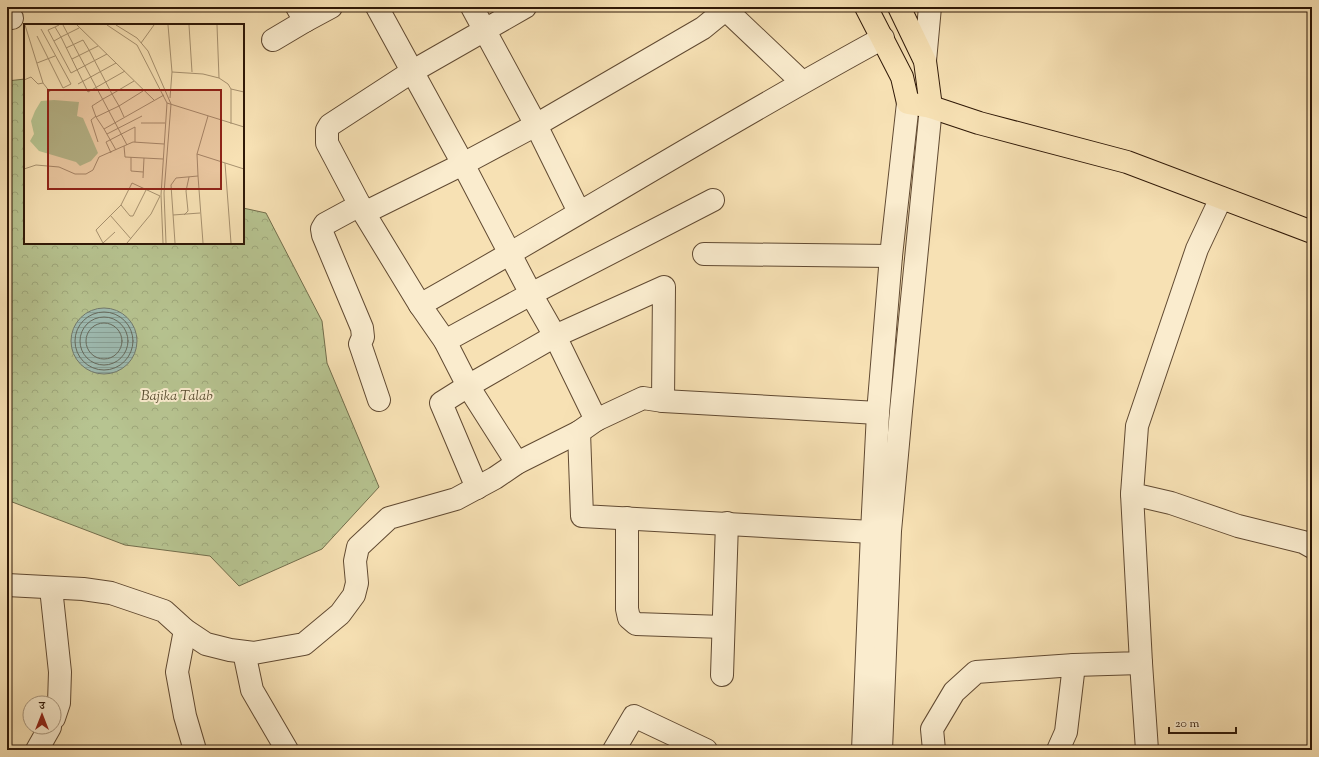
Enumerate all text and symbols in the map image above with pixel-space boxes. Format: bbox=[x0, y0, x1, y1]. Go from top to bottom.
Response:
inset map bbox=[24, 24, 244, 244]
park label: Bajika Talab bbox=[141, 387, 213, 407]
north arrow bbox=[22, 695, 62, 735]
text: उ bbox=[38, 698, 46, 714]
scale bar bbox=[1169, 709, 1236, 735]
text: 20 m bbox=[1175, 715, 1200, 733]

